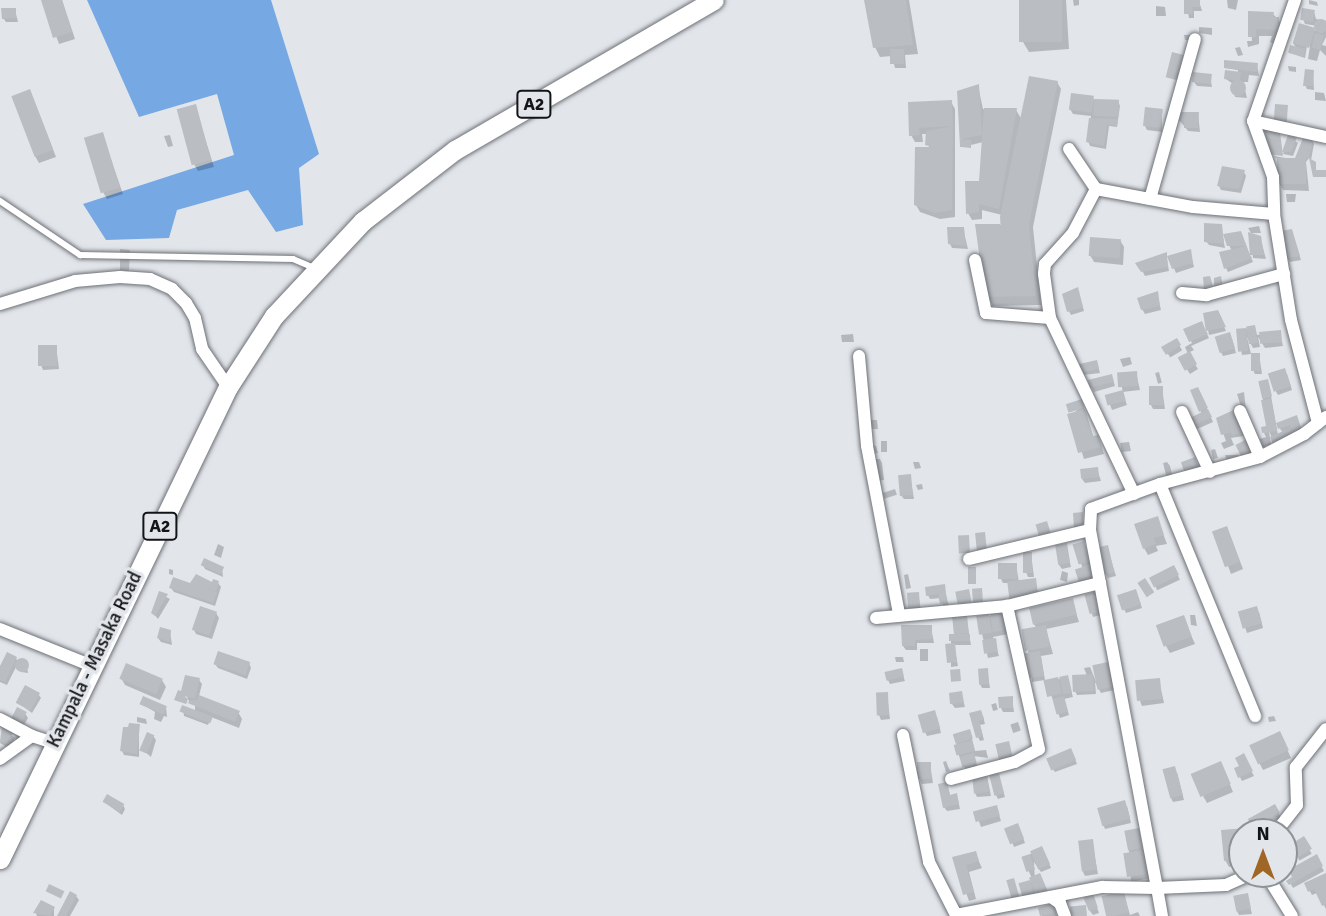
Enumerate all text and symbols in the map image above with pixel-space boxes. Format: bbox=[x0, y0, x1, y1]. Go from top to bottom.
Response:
road number: A2 bbox=[515, 90, 553, 119]
road number: A2 bbox=[141, 512, 179, 540]
street label: Kampala - Masaka Road bbox=[42, 568, 148, 752]
north arrow bbox=[1228, 818, 1298, 888]
text: N bbox=[1256, 822, 1270, 846]

